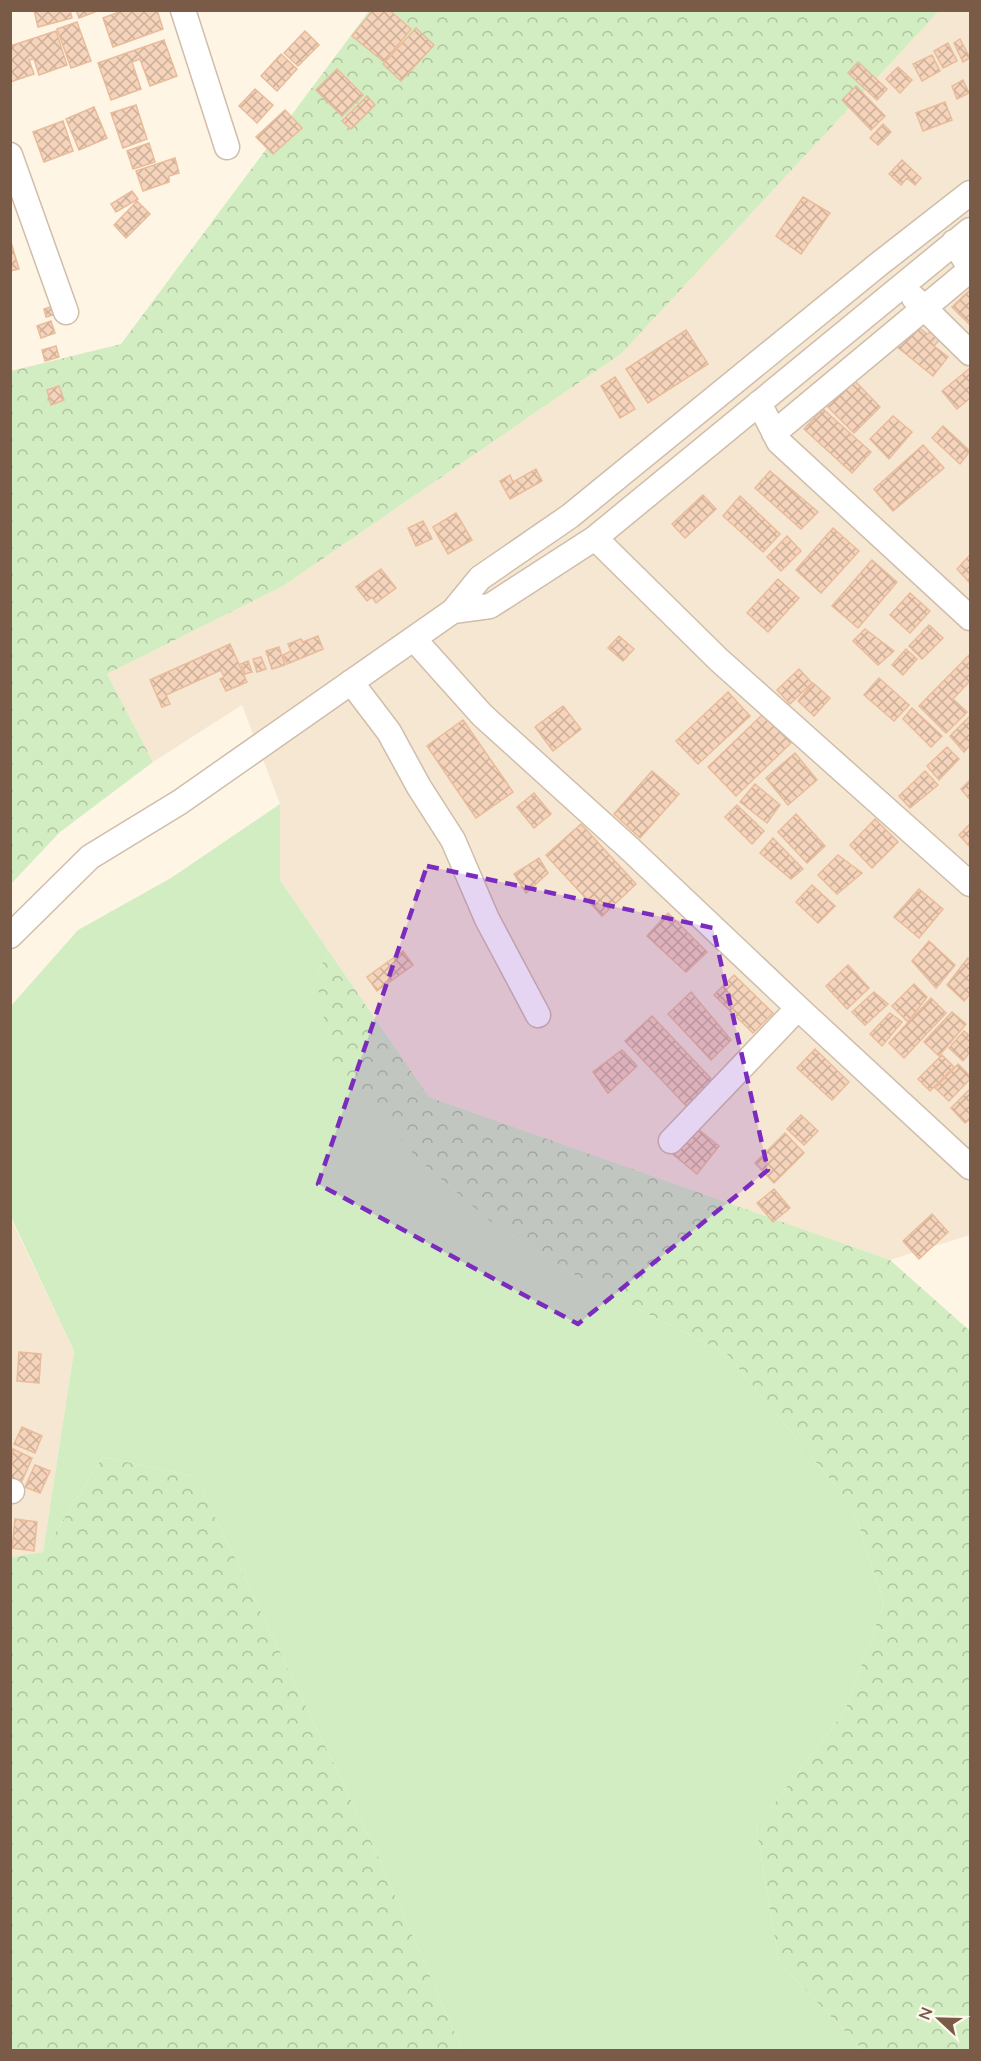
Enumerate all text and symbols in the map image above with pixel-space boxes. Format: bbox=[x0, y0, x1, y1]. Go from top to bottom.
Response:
north arrow bbox=[909, 1989, 969, 2049]
text: N bbox=[914, 2004, 937, 2023]

